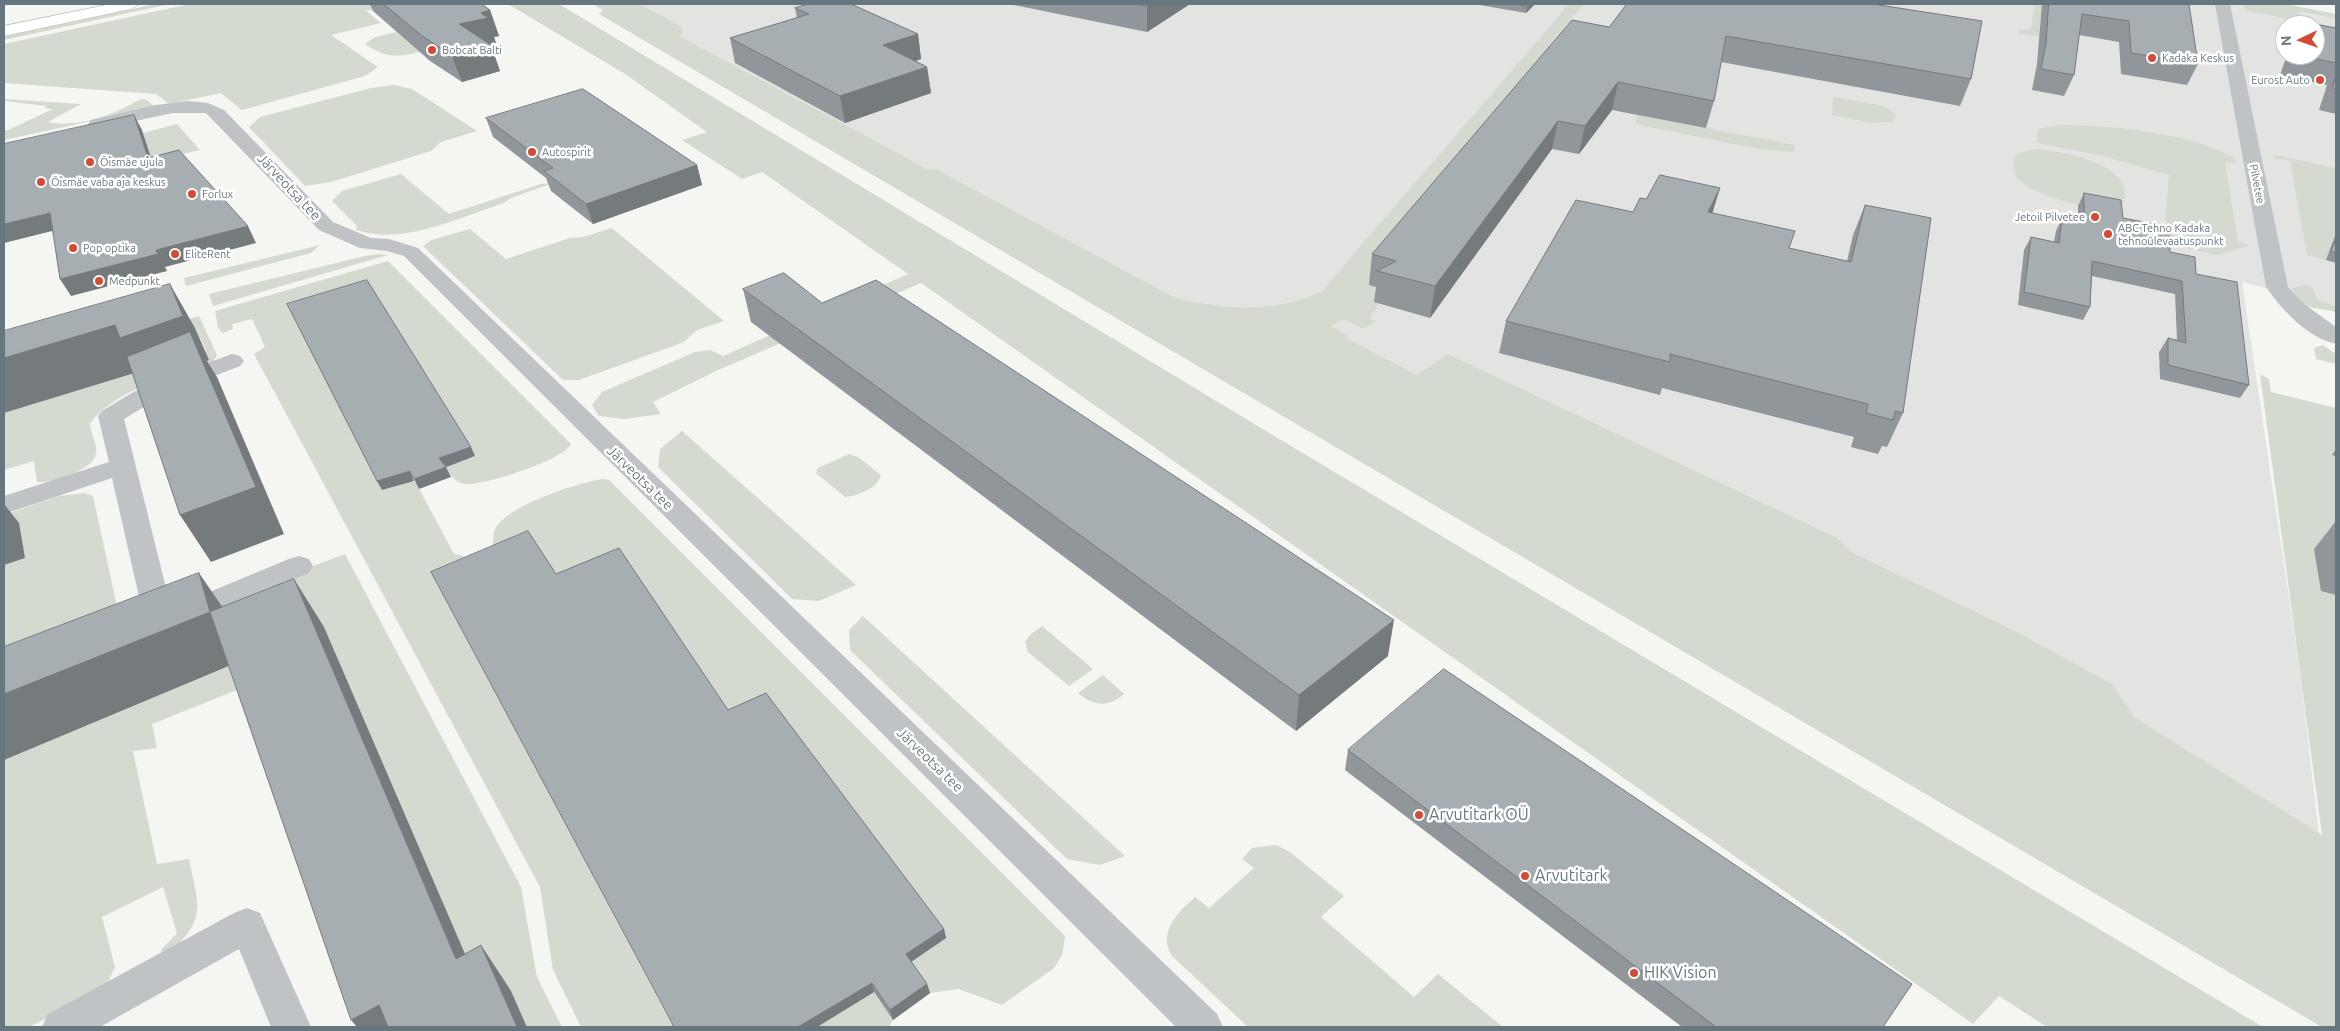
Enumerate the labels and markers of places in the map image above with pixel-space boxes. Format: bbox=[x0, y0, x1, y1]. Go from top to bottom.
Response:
place label: Bobcat Balti bbox=[442, 43, 502, 57]
marker: Bobcat Balti bbox=[426, 44, 438, 56]
place label: Kadaka Keskus bbox=[2162, 51, 2234, 65]
marker: Kadaka Keskus bbox=[2146, 52, 2158, 64]
place label: Eurost Auto bbox=[2251, 73, 2310, 87]
marker: Eurost Auto bbox=[2314, 74, 2326, 86]
place label: Autospirit bbox=[542, 145, 591, 159]
marker: Autospirit bbox=[526, 146, 538, 158]
place label: Õismäe ujula bbox=[100, 155, 164, 169]
marker: Õismäe ujula bbox=[84, 156, 96, 168]
place label: Õismäe vaba aja keskus bbox=[51, 175, 166, 189]
marker: Õismäe vaba aja keskus bbox=[35, 176, 47, 188]
place label: Forlux bbox=[202, 187, 233, 201]
marker: Forlux bbox=[186, 188, 198, 200]
place label: Jetoil Pilvetee bbox=[2015, 210, 2085, 224]
marker: Jetoil Pilvetee bbox=[2089, 211, 2101, 223]
place label: ABC Tehno Kadaka tehnoülevaatuspunkt bbox=[2118, 221, 2224, 247]
marker: ABC Tehno Kadaka tehnoülevaatuspunkt bbox=[2102, 228, 2114, 240]
place label: Pop optika bbox=[83, 241, 136, 255]
marker: Pop optika bbox=[67, 242, 79, 254]
place label: EliteRent bbox=[185, 247, 231, 261]
marker: EliteRent bbox=[169, 248, 181, 260]
place label: Medpunkt bbox=[109, 274, 160, 288]
marker: Medpunkt bbox=[93, 275, 105, 287]
place label: Arvutitark OÜ bbox=[1429, 805, 1529, 825]
marker: Arvutitark OÜ bbox=[1413, 809, 1425, 821]
place label: Arvutitark bbox=[1535, 866, 1608, 886]
marker: Arvutitark bbox=[1519, 870, 1531, 882]
place label: HIK Vision bbox=[1644, 963, 1717, 983]
marker: HIK Vision bbox=[1628, 967, 1640, 979]

